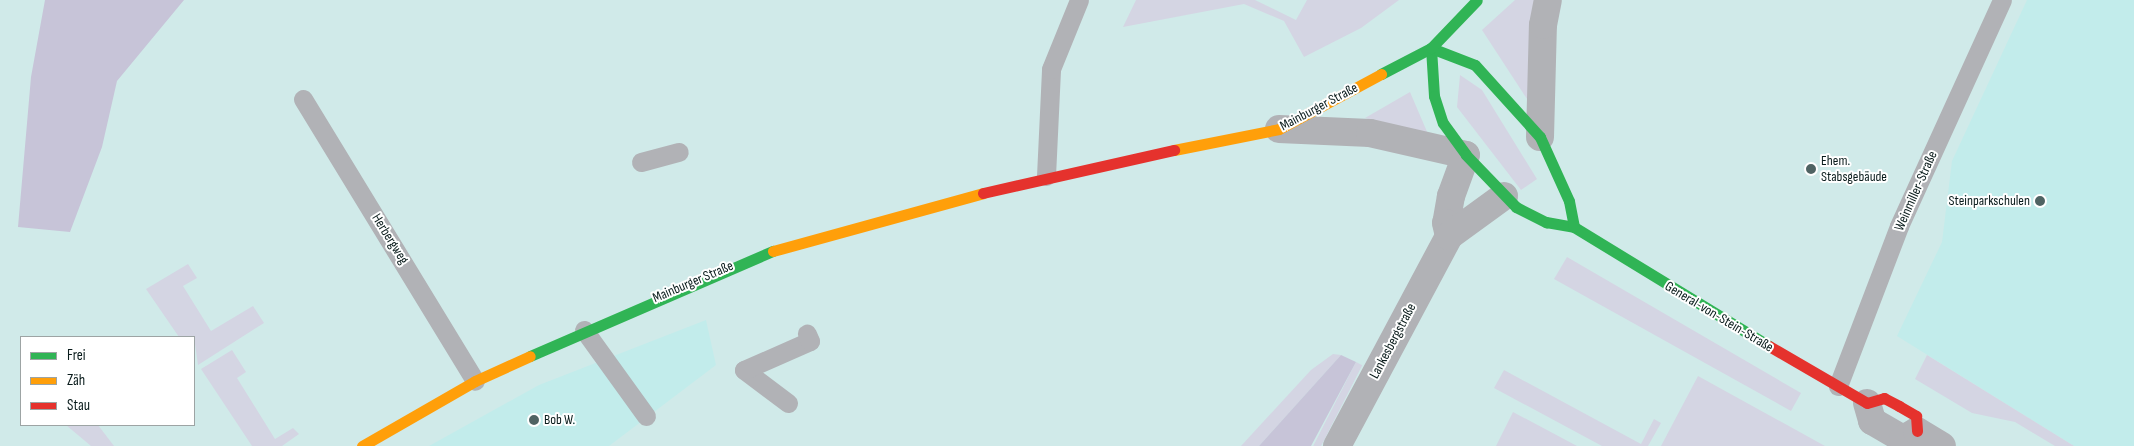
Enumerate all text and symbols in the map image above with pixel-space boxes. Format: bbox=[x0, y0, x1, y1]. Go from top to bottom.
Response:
street label: Mainburger Straße bbox=[1277, 79, 1361, 135]
street label: Weinmiller-Straße bbox=[1891, 149, 1941, 233]
place label: Ehem. Stabsgebäude bbox=[1821, 153, 1887, 186]
marker: Ehem. Stabsgebäude bbox=[1805, 163, 1817, 175]
place label: Steinparkschulen bbox=[1949, 193, 2030, 209]
marker: Steinparkschulen bbox=[2034, 195, 2046, 207]
street label: Herbergweg bbox=[368, 211, 412, 267]
street label: Mainburger Straße bbox=[650, 257, 736, 307]
street label: General-von-Stein-Straße bbox=[1662, 278, 1776, 356]
street label: Lankesbergstraße bbox=[1366, 300, 1420, 382]
legend bbox=[20, 336, 195, 426]
text: Frei bbox=[67, 346, 86, 365]
text: Zäh bbox=[67, 371, 85, 390]
text: Stau bbox=[67, 396, 90, 415]
place label: Bob W. bbox=[544, 412, 575, 428]
marker: Bob W. bbox=[528, 414, 540, 426]

